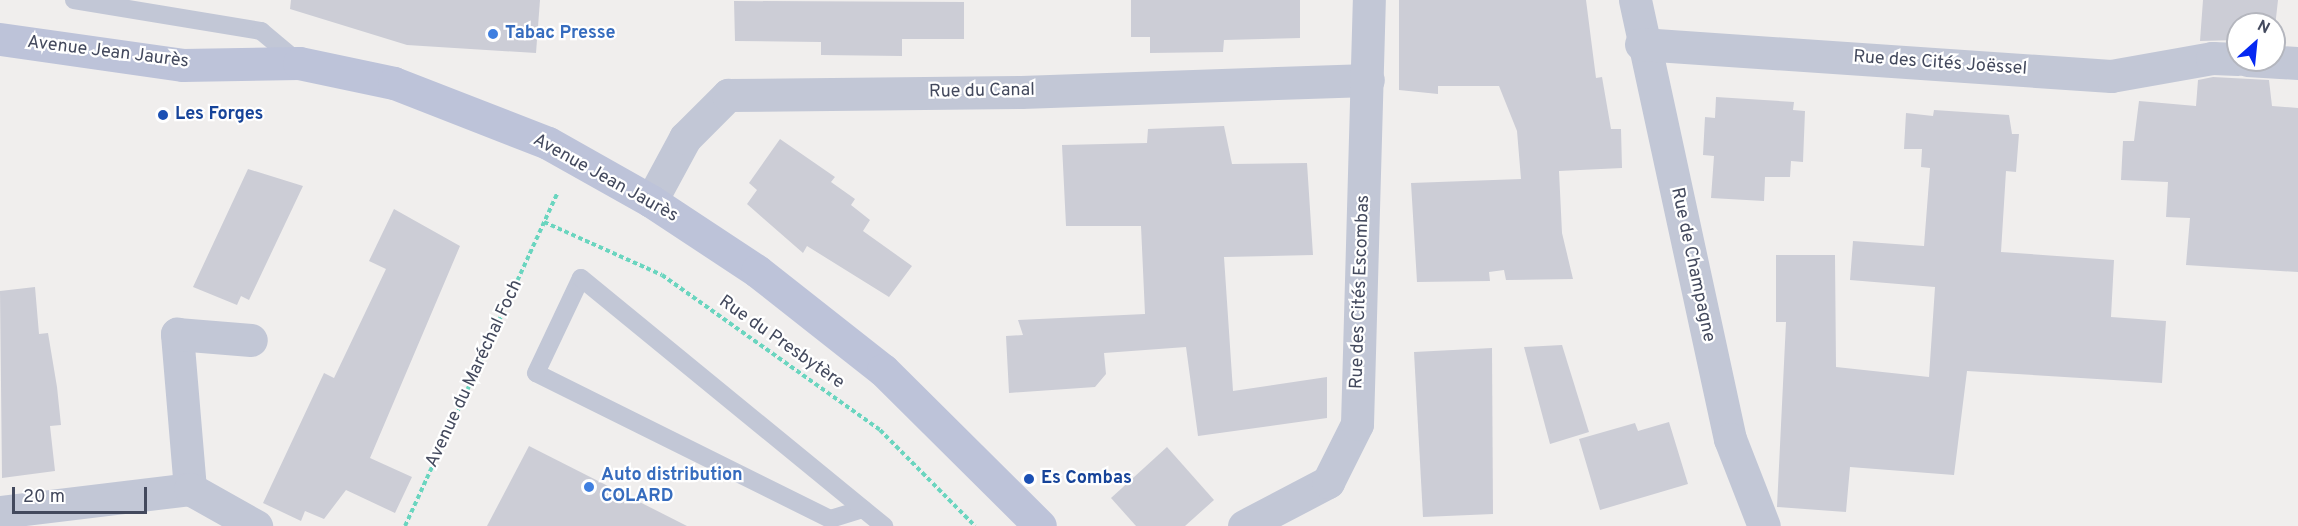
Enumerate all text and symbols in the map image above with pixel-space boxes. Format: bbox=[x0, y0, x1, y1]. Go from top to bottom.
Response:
north arrow bbox=[2226, 12, 2286, 72]
text: N bbox=[2254, 16, 2273, 39]
place label: Tabac Presse bbox=[505, 23, 615, 45]
marker: Tabac Presse bbox=[486, 27, 500, 41]
street label: Avenue Jean Jaurès bbox=[26, 32, 190, 74]
street label: Rue des Cités Joëssel bbox=[1852, 47, 2028, 81]
street label: Rue du Canal bbox=[929, 80, 1035, 104]
place label: Les Forges bbox=[175, 104, 263, 126]
marker: Les Forges bbox=[156, 108, 170, 122]
street label: Avenue Jean Jaurès bbox=[529, 130, 681, 228]
street label: Rue de Champagne bbox=[1665, 186, 1719, 344]
street label: Rue des Cités Escombas bbox=[1347, 194, 1375, 390]
street label: Avenue du Maréchal Foch bbox=[422, 277, 528, 471]
street label: Rue du Presbytère bbox=[714, 292, 848, 394]
place label: Auto distribution COLARD bbox=[601, 466, 743, 508]
place label: Es Combas bbox=[1041, 468, 1132, 490]
marker: Es Combas bbox=[1022, 472, 1036, 486]
scale bar bbox=[15, 475, 150, 513]
marker: Auto distribution COLARD bbox=[582, 480, 596, 494]
text: 20 m bbox=[23, 486, 65, 509]

